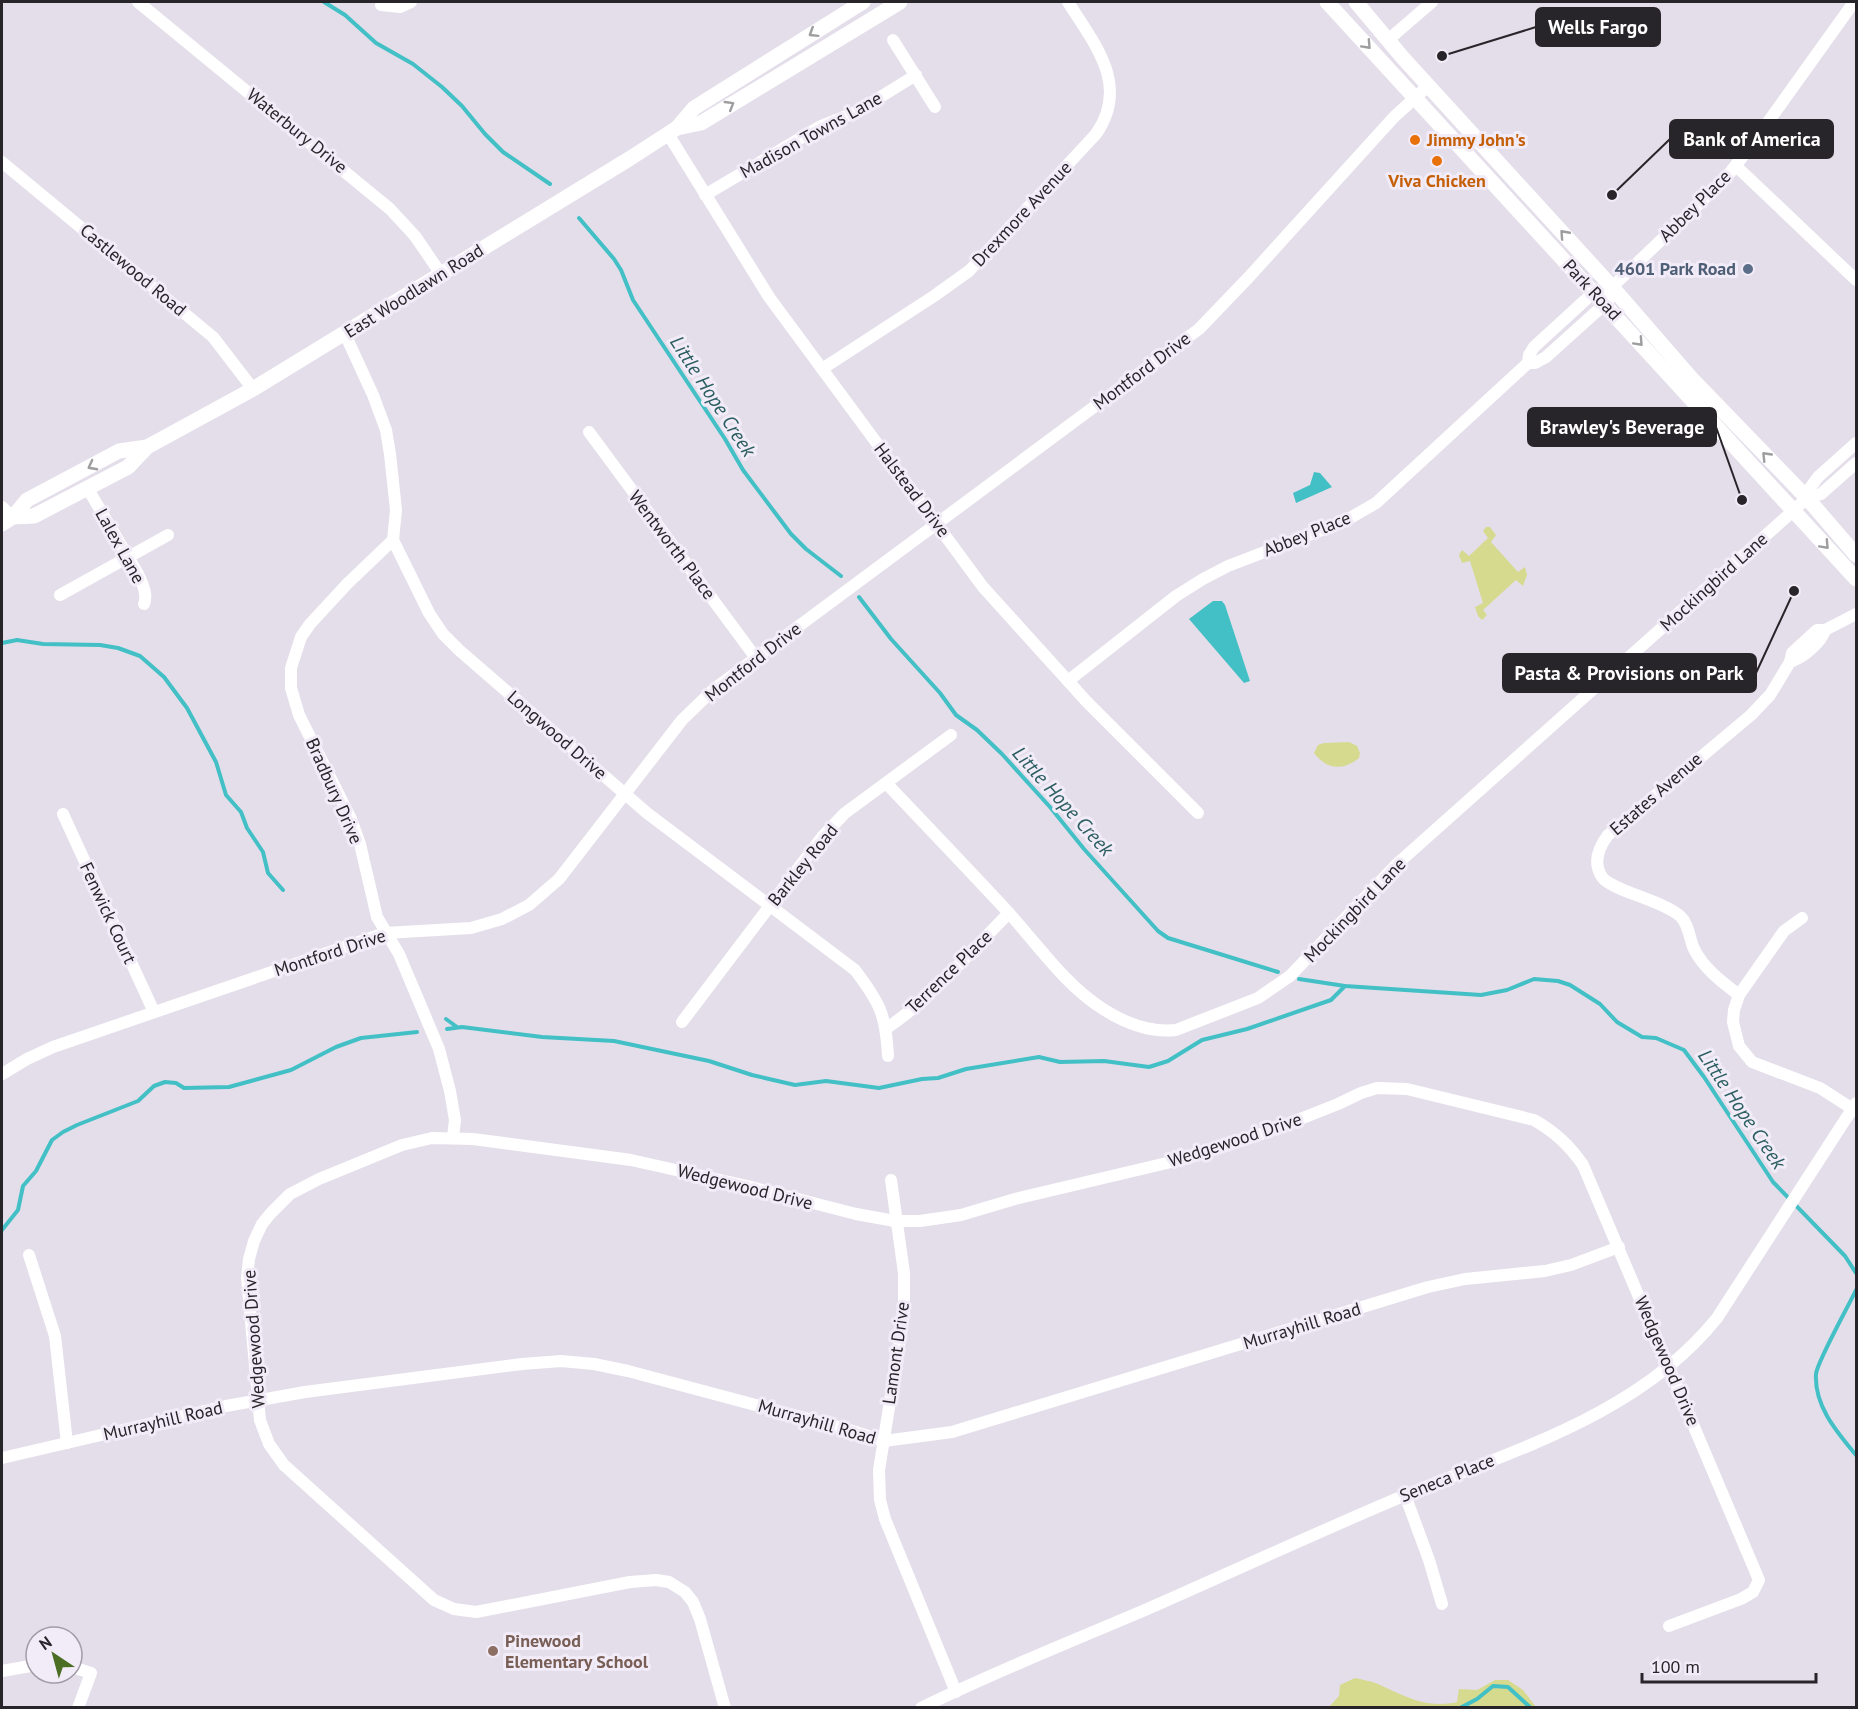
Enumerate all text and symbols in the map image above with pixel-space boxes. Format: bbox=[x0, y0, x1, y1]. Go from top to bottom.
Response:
callout: Wells Fargo bbox=[1536, 8, 1660, 46]
text: Wells Fargo bbox=[1548, 14, 1648, 40]
one-way arrow bbox=[809, 25, 819, 37]
one-way arrow bbox=[1360, 38, 1371, 48]
street label: Waterbury Drive bbox=[242, 83, 352, 178]
street label: Madison Towns Lane bbox=[736, 86, 886, 183]
one-way arrow bbox=[724, 101, 734, 113]
callout: Bank of America bbox=[1670, 120, 1833, 158]
text: Bank of America bbox=[1683, 126, 1821, 152]
place label: Jimmy John's bbox=[1426, 128, 1526, 151]
marker: Jimmy John's bbox=[1408, 133, 1422, 147]
marker: Viva Chicken bbox=[1430, 154, 1444, 168]
street label: Drexmore Avenue bbox=[967, 156, 1076, 271]
street label: Abbey Place bbox=[1654, 165, 1735, 246]
place label: Viva Chicken bbox=[1387, 169, 1486, 192]
street label: Castlewood Road bbox=[75, 218, 191, 321]
one-way arrow bbox=[1560, 231, 1571, 241]
street label: East Woodlawn Road bbox=[340, 238, 488, 343]
street label: Park Road bbox=[1558, 254, 1627, 325]
place label: 4601 Park Road bbox=[1614, 257, 1736, 280]
marker: 4601 Park Road bbox=[1741, 262, 1755, 276]
street label: Montford Drive bbox=[1088, 327, 1195, 415]
water label: Little Hope Creek bbox=[664, 330, 762, 462]
one-way arrow bbox=[1632, 335, 1643, 346]
callout: Brawley's Beverage bbox=[1528, 408, 1716, 446]
text: Brawley's Beverage bbox=[1540, 414, 1704, 440]
street label: Halstead Drive bbox=[869, 438, 955, 542]
one-way arrow bbox=[1763, 452, 1774, 463]
one-way arrow bbox=[88, 458, 99, 470]
street label: Wentworth Place bbox=[624, 486, 721, 604]
street label: Lalex Lane bbox=[90, 504, 150, 587]
street label: Abbey Place bbox=[1260, 506, 1354, 561]
street label: Mockingbird Lane bbox=[1655, 527, 1772, 636]
one-way arrow bbox=[1818, 538, 1829, 548]
street label: Montford Drive bbox=[700, 617, 805, 706]
callout: Pasta & Provisions on Park bbox=[1503, 654, 1756, 692]
text: Pasta & Provisions on Park bbox=[1514, 660, 1744, 686]
street label: Longwood Drive bbox=[503, 685, 612, 784]
street label: Bradbury Drive bbox=[301, 734, 368, 847]
water label: Little Hope Creek bbox=[1007, 741, 1120, 862]
street label: Estates Avenue bbox=[1605, 747, 1707, 840]
street label: Barkley Road bbox=[763, 819, 843, 910]
street label: Mockingbird Lane bbox=[1299, 852, 1410, 967]
street label: Fenwick Court bbox=[75, 858, 142, 967]
street label: Montford Drive bbox=[271, 924, 389, 981]
street label: Terrence Place bbox=[901, 925, 996, 1018]
water label: Little Hope Creek bbox=[1692, 1044, 1792, 1175]
street label: Wedgewood Drive bbox=[1165, 1107, 1304, 1172]
street label: Wedgewood Drive bbox=[675, 1159, 815, 1214]
street label: Wedgewood Drive bbox=[237, 1269, 270, 1409]
street label: Wedgewood Drive bbox=[1630, 1292, 1705, 1429]
street label: Murrayhill Road bbox=[1240, 1297, 1363, 1354]
street label: Lamont Drive bbox=[877, 1300, 914, 1406]
street label: Murrayhill Road bbox=[756, 1394, 879, 1449]
street label: Murrayhill Road bbox=[101, 1396, 225, 1445]
street label: Seneca Place bbox=[1396, 1448, 1498, 1507]
north arrow bbox=[24, 1625, 84, 1685]
place label: Pinewood Elementary School bbox=[505, 1629, 649, 1673]
text: N bbox=[35, 1632, 55, 1654]
marker: Pinewood Elementary School bbox=[486, 1644, 500, 1658]
scale bar bbox=[1642, 1646, 1816, 1684]
text: 100 m bbox=[1651, 1655, 1700, 1678]

